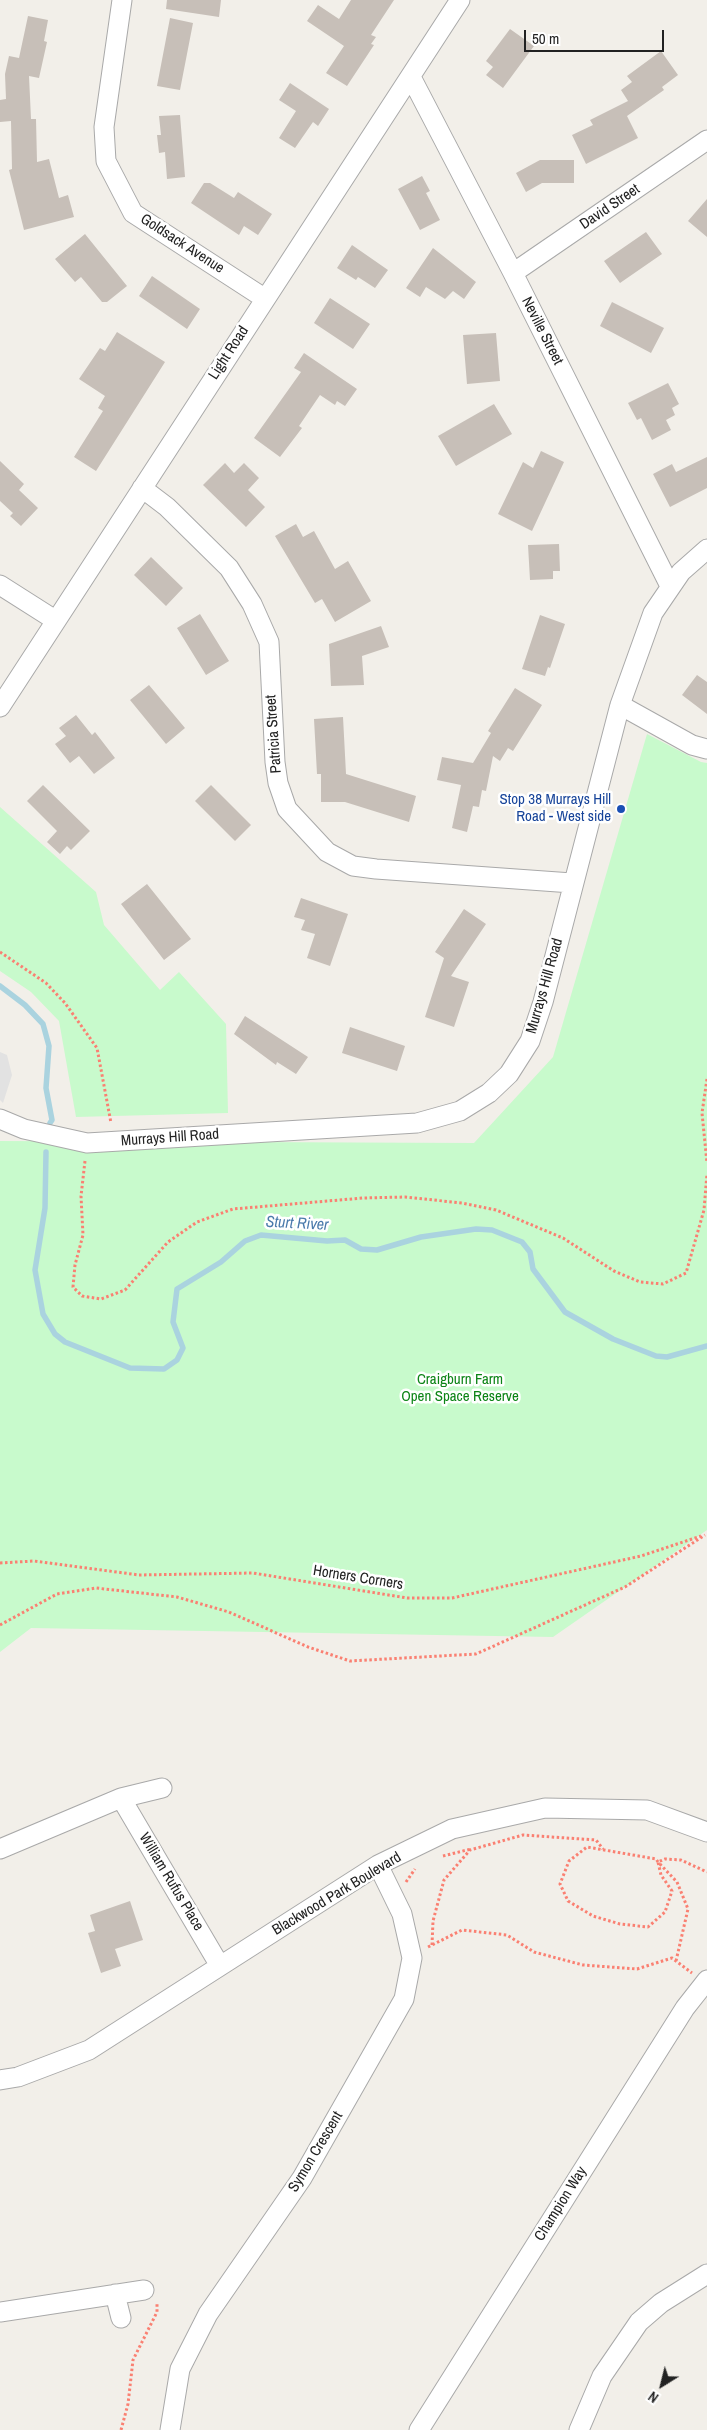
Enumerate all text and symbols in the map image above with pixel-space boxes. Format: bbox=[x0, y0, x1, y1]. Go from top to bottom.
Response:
scale bar bbox=[527, 20, 667, 52]
text: 50 m bbox=[532, 28, 559, 49]
street label: David Street bbox=[577, 180, 643, 234]
street label: Goldsack Avenue bbox=[137, 210, 227, 278]
street label: Neville Street bbox=[517, 294, 567, 368]
street label: Light Road bbox=[205, 323, 253, 383]
street label: Patricia Street bbox=[262, 694, 286, 774]
place label: Stop 38 Murrays Hill Road - West side bbox=[500, 791, 611, 826]
marker: Stop 38 Murrays Hill Road - West side bbox=[615, 803, 627, 815]
street label: Murrays Hill Road bbox=[523, 936, 567, 1036]
street label: Murrays Hill Road bbox=[120, 1126, 220, 1150]
water label: Sturt River bbox=[265, 1213, 329, 1235]
park label: Craigburn Farm Open Space Reserve bbox=[401, 1371, 519, 1406]
street label: Horners Corners bbox=[312, 1562, 404, 1594]
street label: William Rufus Place bbox=[135, 1830, 207, 1934]
street label: Blackwood Park Boulevard bbox=[269, 1848, 405, 1940]
street label: Symon Crescent bbox=[285, 2108, 347, 2196]
street label: Champion Way bbox=[531, 2163, 591, 2245]
north arrow bbox=[637, 2360, 687, 2410]
text: N bbox=[645, 2387, 662, 2407]

